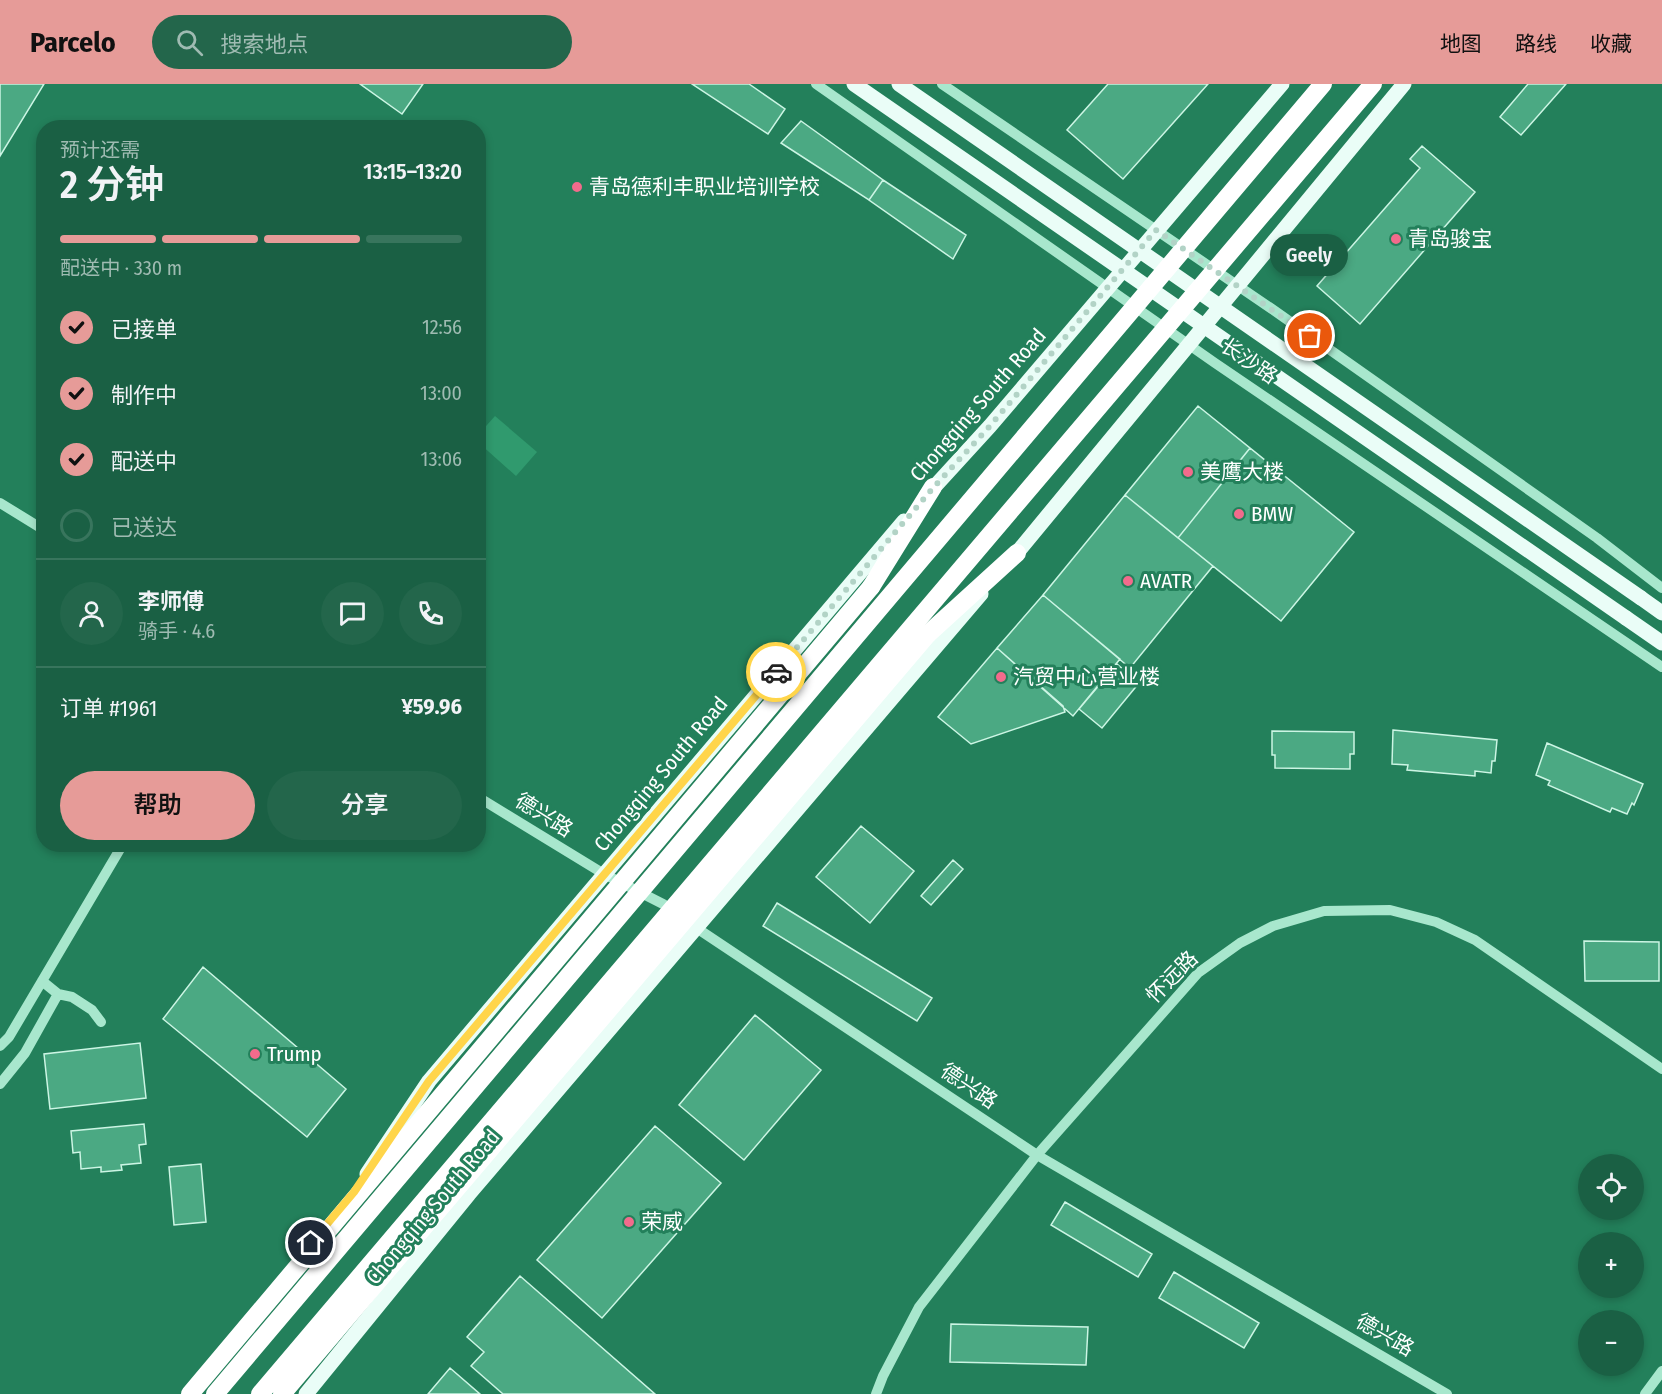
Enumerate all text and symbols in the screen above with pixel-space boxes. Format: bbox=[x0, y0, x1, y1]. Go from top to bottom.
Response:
search box bbox=[152, 15, 572, 69]
text: Parcelo bbox=[30, 26, 116, 59]
icon: search bbox=[173, 26, 206, 59]
text: 搜索地点 bbox=[221, 31, 309, 58]
text: 地图 bbox=[1440, 31, 1482, 57]
text: 路线 bbox=[1515, 31, 1557, 57]
text: 收藏 bbox=[1590, 31, 1632, 57]
text: 预计还需 bbox=[60, 138, 140, 162]
text: 13:15–13:20 bbox=[363, 158, 462, 185]
text: 2 分钟 bbox=[60, 162, 164, 208]
place label: 青岛德利丰职业培训学校 bbox=[589, 174, 820, 200]
marker: 青岛德利丰职业培训学校 bbox=[570, 180, 584, 194]
place label: 青岛骏宝 bbox=[1408, 226, 1492, 252]
marker: 青岛骏宝 bbox=[1389, 232, 1403, 246]
callout: Geely bbox=[1271, 234, 1349, 276]
text: Geely bbox=[1286, 243, 1332, 267]
text: 配送中 · 330 m bbox=[60, 256, 182, 280]
pin bbox=[1284, 310, 1335, 361]
icon: check bbox=[60, 311, 93, 344]
text: 12:56 bbox=[422, 315, 462, 339]
text: 已接单 bbox=[111, 316, 177, 343]
icon: bag bbox=[1293, 319, 1326, 352]
street label: Chongqing South Road bbox=[904, 323, 1052, 487]
street label: 长沙路 bbox=[1216, 333, 1282, 389]
icon: check bbox=[60, 377, 93, 410]
text: 13:00 bbox=[420, 381, 462, 405]
text: 制作中 bbox=[111, 382, 177, 409]
icon: check bbox=[60, 443, 93, 476]
text: 13:06 bbox=[421, 447, 462, 471]
text: 配送中 bbox=[111, 448, 177, 475]
place label: 美鹰大楼 bbox=[1200, 459, 1284, 485]
marker: 美鹰大楼 bbox=[1181, 465, 1195, 479]
place label: BMW bbox=[1251, 501, 1293, 527]
marker: BMW bbox=[1232, 507, 1246, 521]
text: 已送达 bbox=[111, 514, 177, 541]
place label: AVATR bbox=[1140, 568, 1193, 594]
marker: AVATR bbox=[1121, 574, 1135, 588]
button: person bbox=[60, 582, 123, 645]
button: chat bbox=[321, 582, 384, 645]
button: phone bbox=[399, 582, 462, 645]
text: 李师傅 bbox=[138, 588, 204, 615]
text: 骑手 · 4.6 bbox=[138, 619, 215, 643]
courier bbox=[746, 642, 806, 702]
icon: car bbox=[760, 656, 793, 689]
place label: 汽贸中心营业楼 bbox=[1013, 664, 1160, 690]
marker: 汽贸中心营业楼 bbox=[994, 670, 1008, 684]
street label: Chongqing South Road bbox=[589, 691, 733, 857]
text: ¥59.96 bbox=[402, 693, 462, 720]
text: 订单 #1961 bbox=[60, 695, 157, 722]
button: 帮助 bbox=[60, 771, 255, 840]
button: 分享 bbox=[267, 771, 462, 840]
street label: 德兴路 bbox=[510, 787, 578, 843]
street label: 怀远路 bbox=[1141, 946, 1203, 1008]
place label: Trump bbox=[267, 1041, 322, 1067]
marker: Trump bbox=[248, 1047, 262, 1061]
street label: 德兴路 bbox=[936, 1058, 1002, 1114]
street label: Chongqing South Road bbox=[361, 1124, 505, 1290]
map controls bbox=[1578, 1154, 1644, 1376]
button: locate bbox=[1578, 1154, 1644, 1220]
place label: 荣威 bbox=[641, 1209, 683, 1235]
marker: 荣威 bbox=[622, 1215, 636, 1229]
pin bbox=[285, 1217, 336, 1268]
icon: home bbox=[294, 1226, 327, 1259]
button: + bbox=[1578, 1232, 1644, 1298]
street label: 德兴路 bbox=[1351, 1308, 1419, 1362]
button: − bbox=[1578, 1310, 1644, 1376]

